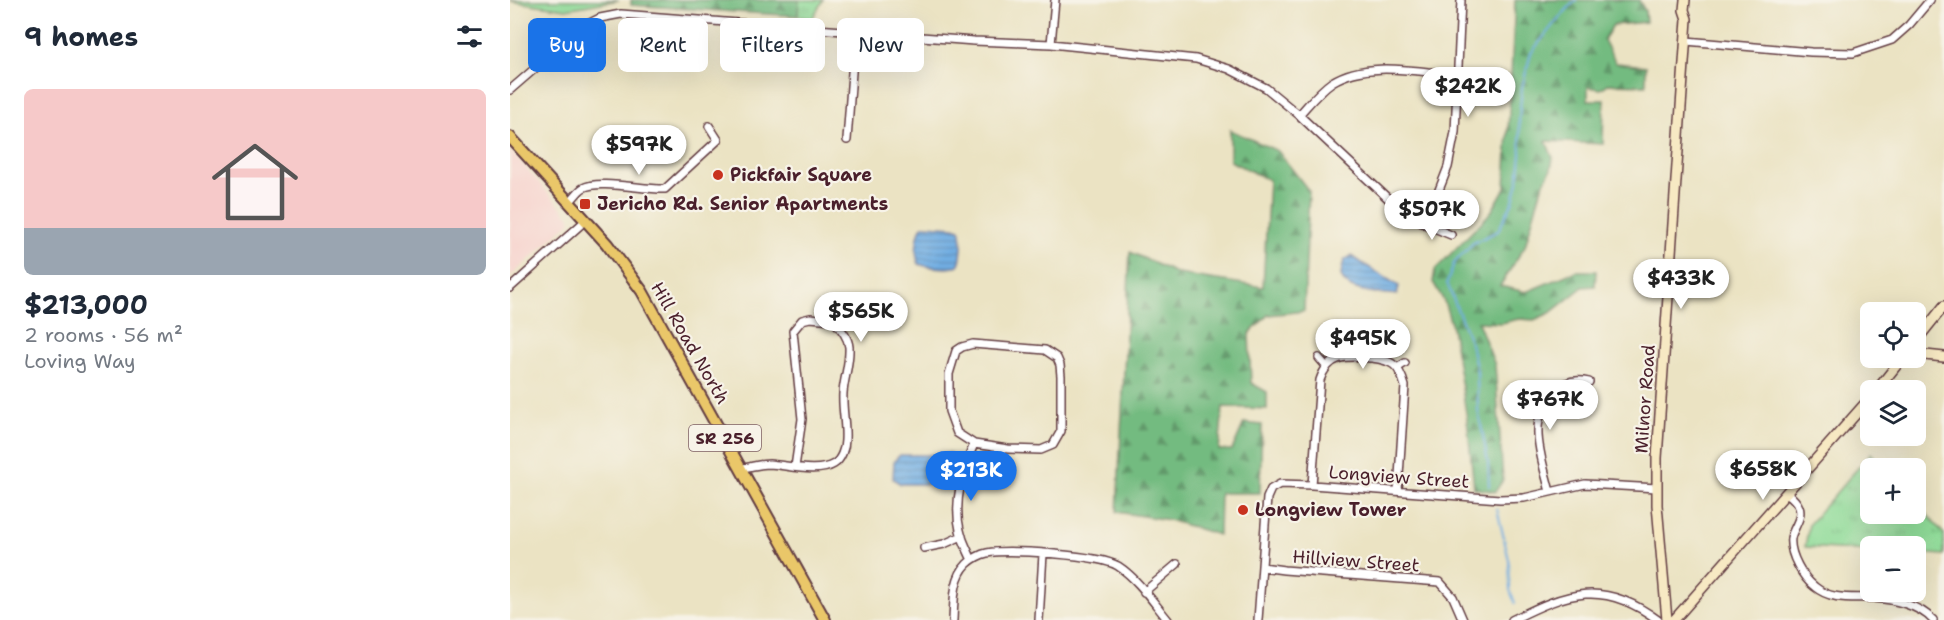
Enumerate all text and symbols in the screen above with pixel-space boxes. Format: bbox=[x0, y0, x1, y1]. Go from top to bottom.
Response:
chip: Buy bbox=[528, 18, 606, 72]
chip: Rent bbox=[618, 18, 708, 72]
chip: Filters bbox=[720, 18, 825, 72]
chip: New bbox=[837, 18, 924, 72]
text: 9 homes bbox=[24, 19, 138, 54]
icon: filters bbox=[453, 20, 486, 53]
pin: $242K bbox=[1426, 67, 1510, 118]
text: $242K bbox=[1434, 73, 1502, 99]
pin: $597K bbox=[597, 125, 681, 176]
icon: home bbox=[201, 128, 309, 236]
text: $597K bbox=[605, 131, 673, 157]
place label: Pickfair Square bbox=[730, 163, 872, 187]
marker: Pickfair Square bbox=[711, 168, 725, 182]
pin: $507K bbox=[1390, 190, 1474, 241]
place label: Jericho Rd. Senior Apartments bbox=[597, 192, 888, 216]
text: $507K bbox=[1398, 196, 1466, 222]
marker: Jericho Rd. Senior Apartments bbox=[578, 197, 592, 211]
pin: $433K bbox=[1639, 259, 1723, 310]
text: $433K bbox=[1647, 265, 1715, 291]
street label: Hill Road North bbox=[645, 278, 735, 408]
text: $213,000 bbox=[24, 287, 148, 322]
pin: $565K bbox=[819, 292, 903, 343]
text: $565K bbox=[828, 298, 894, 324]
map controls bbox=[1860, 302, 1926, 602]
button: locate bbox=[1860, 302, 1926, 368]
pin: $495K bbox=[1321, 319, 1405, 370]
text: 2 rooms · 56 m² bbox=[24, 322, 183, 348]
text: $495K bbox=[1329, 325, 1397, 351]
street label: Milnor Road bbox=[1629, 344, 1661, 454]
text: Loving Way bbox=[24, 348, 136, 374]
pin: $767K bbox=[1508, 380, 1592, 431]
button: layers bbox=[1860, 380, 1926, 446]
text: $767K bbox=[1516, 386, 1584, 412]
road number: SR 256 bbox=[689, 425, 761, 451]
pin: $658K bbox=[1721, 450, 1805, 501]
pin: $213K bbox=[929, 451, 1013, 502]
text: $658K bbox=[1729, 456, 1797, 482]
text: $213K bbox=[940, 457, 1002, 483]
button: + bbox=[1860, 458, 1926, 524]
street label: Longview Street bbox=[1328, 460, 1470, 494]
place label: Longview Tower bbox=[1255, 498, 1407, 522]
marker: Longview Tower bbox=[1236, 503, 1250, 517]
button: − bbox=[1860, 536, 1926, 602]
street label: Hillview Street bbox=[1292, 545, 1420, 577]

